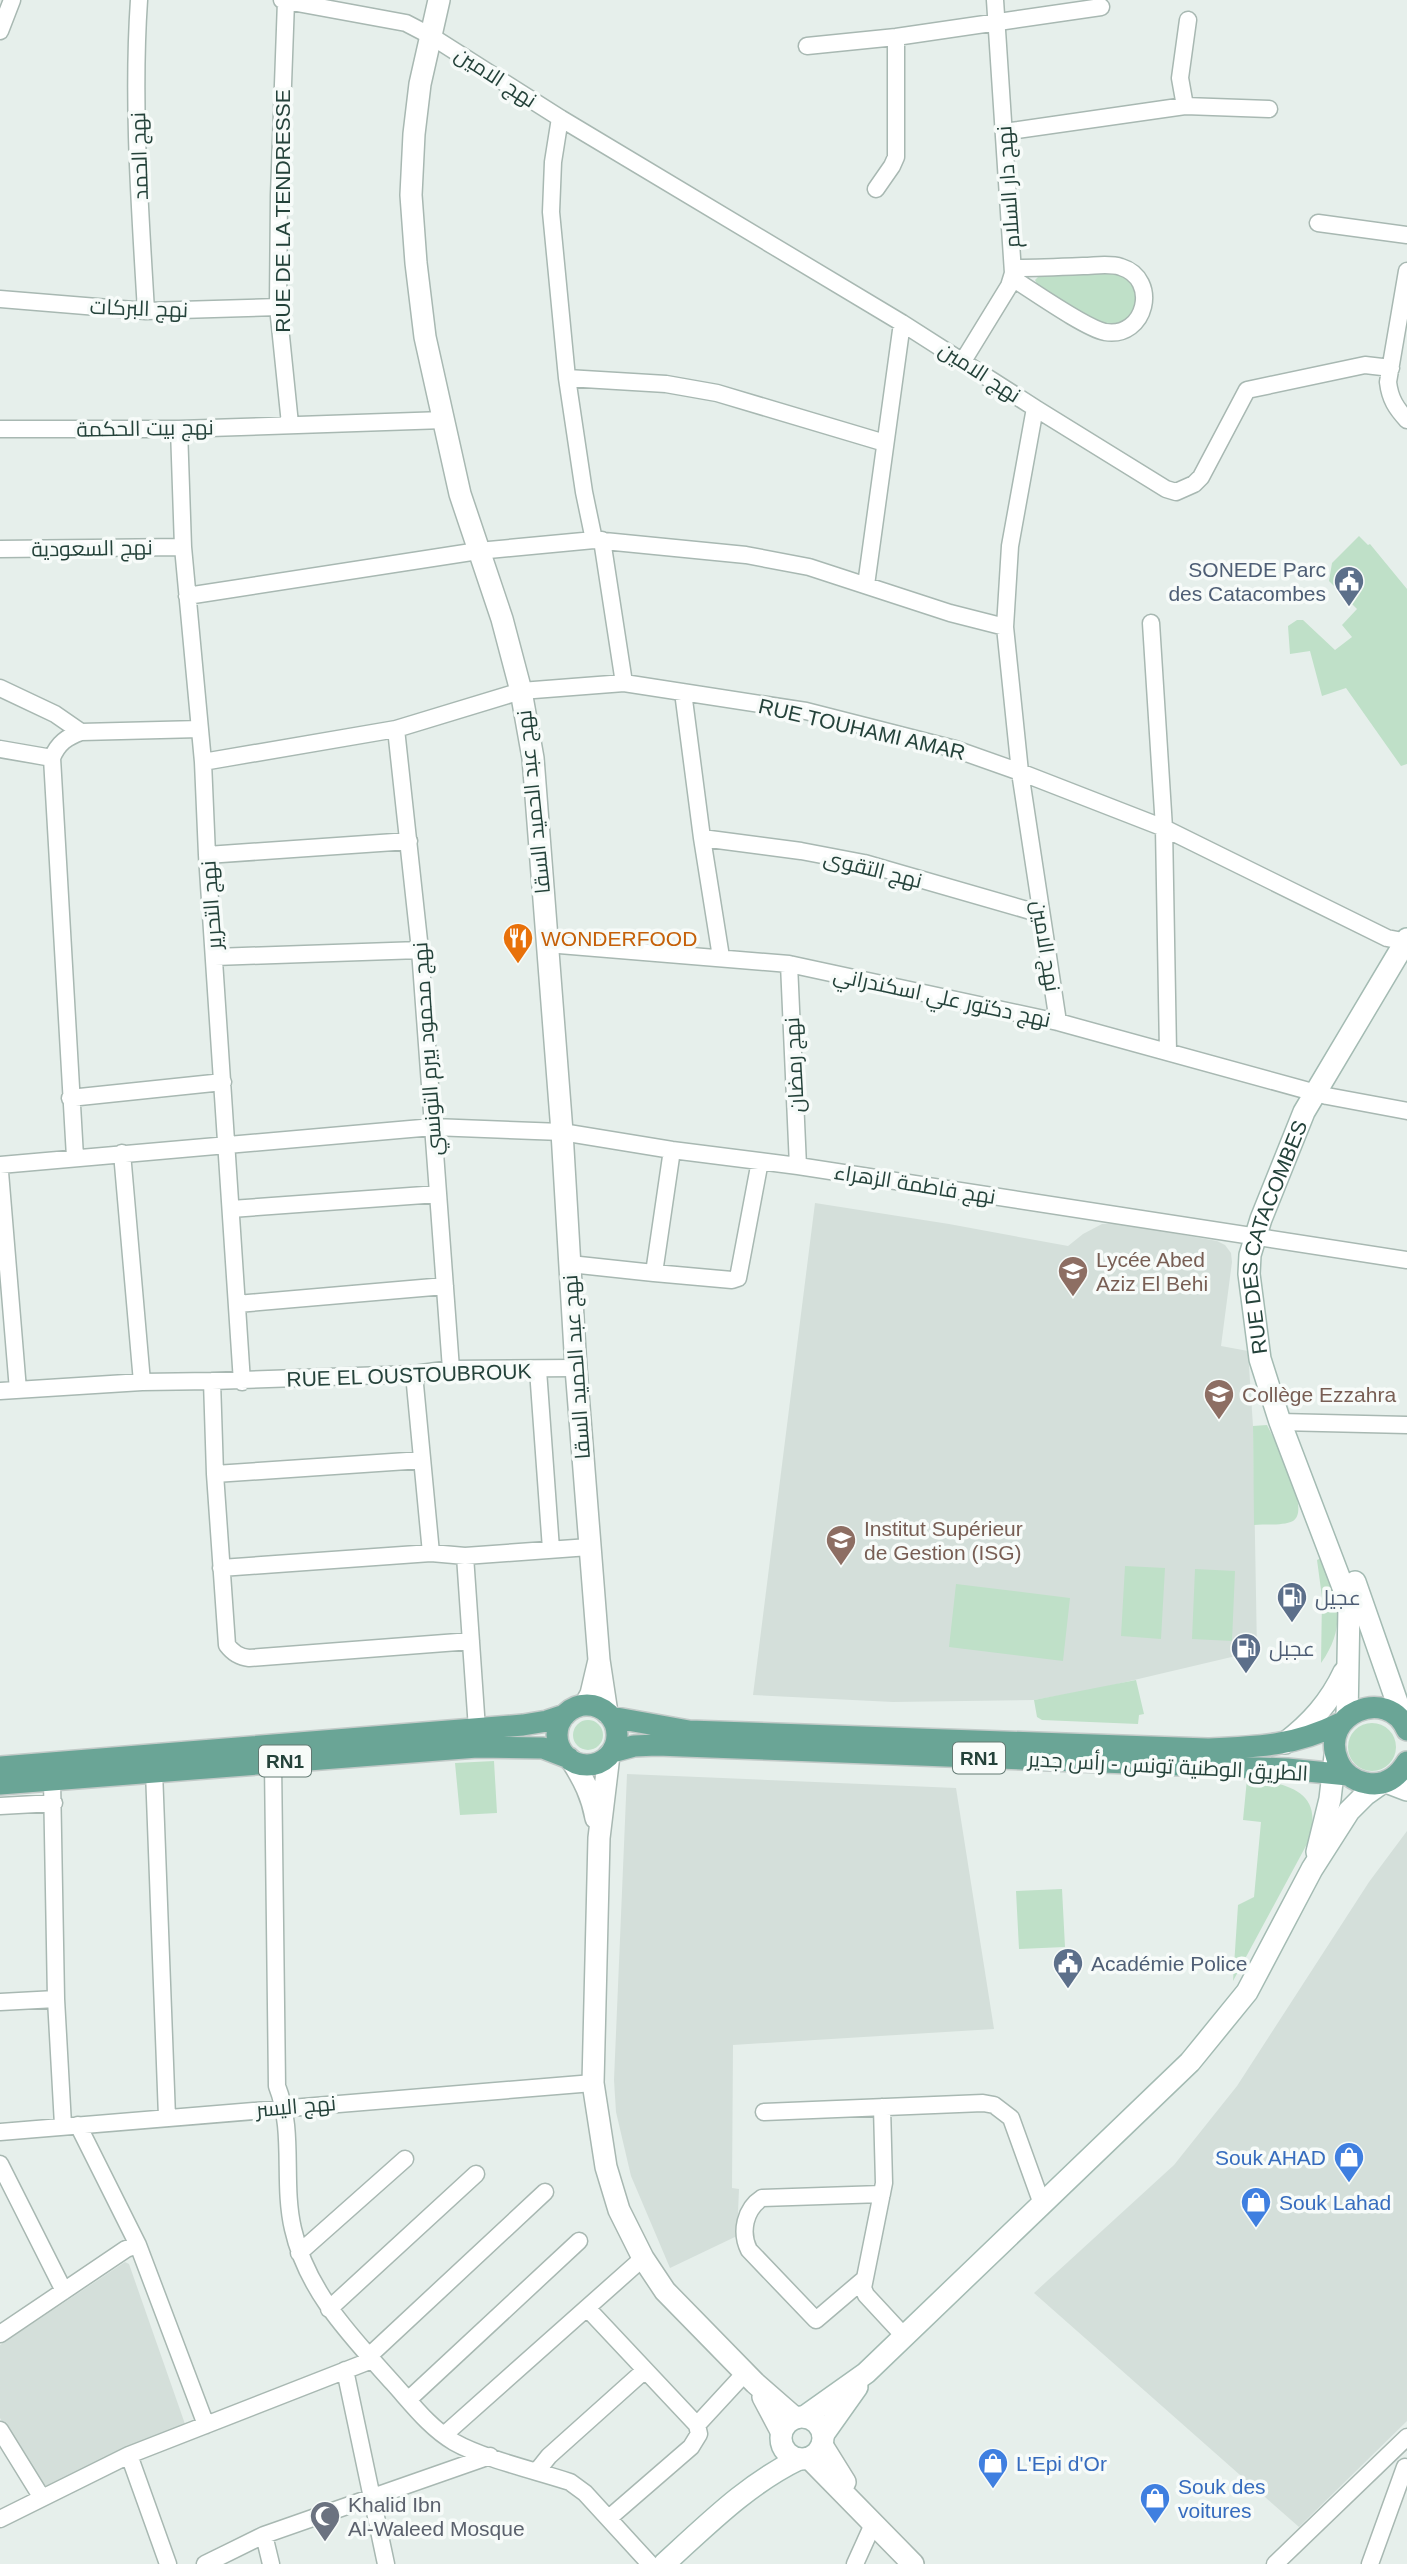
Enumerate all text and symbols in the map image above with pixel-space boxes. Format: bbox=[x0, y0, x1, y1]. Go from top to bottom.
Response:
street label: نهج الامين bbox=[450, 42, 541, 114]
street label: RUE DE LA TENDRESSE bbox=[271, 89, 294, 333]
street label: نهج الحمد bbox=[126, 112, 155, 200]
street label: نهج دار السلام bbox=[992, 125, 1027, 249]
street label: نهج البركات bbox=[89, 295, 189, 324]
street label: نهج الامين bbox=[934, 337, 1025, 409]
street label: نهج بيت الحكمة bbox=[76, 415, 214, 444]
street label: نهج السعودية bbox=[31, 535, 153, 564]
place label: SONEDE Parc des Catacombes bbox=[1168, 558, 1326, 605]
public building icon: SONEDE Parc des Catacombes bbox=[1332, 564, 1366, 608]
street label: RUE TOUHAMI AMAR bbox=[756, 694, 968, 764]
street label: نهج عبد الحميد السقا bbox=[512, 709, 557, 895]
street label: نهج التقوى bbox=[821, 846, 925, 895]
street label: نهج التحرير bbox=[196, 860, 229, 951]
street label: نهج الامين bbox=[1024, 899, 1065, 994]
restaurant icon: WONDERFOOD bbox=[501, 921, 535, 965]
place label: WONDERFOOD bbox=[541, 927, 697, 950]
street label: نهج محمود بيرم التونسي bbox=[408, 941, 450, 1157]
street label: نهج دكتور علي اسكندراني bbox=[830, 963, 1053, 1036]
street label: نهج رمضان bbox=[780, 1017, 811, 1113]
street label: RUE DES CATACOMBES bbox=[1237, 1117, 1311, 1356]
street label: نهج فاطمة الزهراء bbox=[832, 1160, 997, 1211]
place label: Lycée Abed Aziz El Behi bbox=[1096, 1248, 1208, 1295]
school or university icon: Lycée Abed Aziz El Behi bbox=[1056, 1254, 1090, 1298]
street label: نهج عبد الحميد السقا bbox=[558, 1274, 597, 1460]
street label: RUE EL OUSTOUBROUK bbox=[286, 1359, 532, 1391]
school or university icon: Collège Ezzahra bbox=[1202, 1377, 1236, 1421]
place label: Collège Ezzahra bbox=[1242, 1383, 1396, 1406]
place label: Institut Supérieur de Gestion (ISG) bbox=[864, 1517, 1023, 1564]
school or university icon: Institut Supérieur de Gestion (ISG) bbox=[824, 1523, 858, 1567]
fuel station icon: عجيل bbox=[1275, 1580, 1309, 1624]
place label: عجيل bbox=[1315, 1586, 1361, 1611]
fuel station icon: عجبل bbox=[1229, 1631, 1263, 1675]
place label: عجبل bbox=[1269, 1637, 1315, 1662]
road number: RN1 bbox=[953, 1742, 1005, 1774]
road number: RN1 bbox=[259, 1746, 311, 1777]
street label: الطريق الوطنية تونس - رأس جدير bbox=[1026, 1746, 1309, 1787]
public building icon: Académie Police bbox=[1051, 1946, 1085, 1990]
place label: Académie Police bbox=[1091, 1952, 1247, 1975]
street label: نهج اليسر bbox=[254, 2091, 337, 2124]
shop icon: Souk AHAD bbox=[1332, 2140, 1366, 2184]
place label: Souk AHAD bbox=[1215, 2146, 1326, 2169]
shop icon: Souk Lahad bbox=[1239, 2185, 1273, 2229]
place label: Souk Lahad bbox=[1279, 2191, 1391, 2214]
shop icon: L'Epi d'Or bbox=[976, 2446, 1010, 2490]
place label: L'Epi d'Or bbox=[1016, 2452, 1107, 2475]
place label: Souk des voitures bbox=[1178, 2475, 1266, 2522]
shop icon: Souk des voitures bbox=[1138, 2481, 1172, 2525]
place label: Khalid Ibn Al-Waleed Mosque bbox=[348, 2493, 525, 2540]
mosque icon: Khalid Ibn Al-Waleed Mosque bbox=[308, 2499, 342, 2543]

